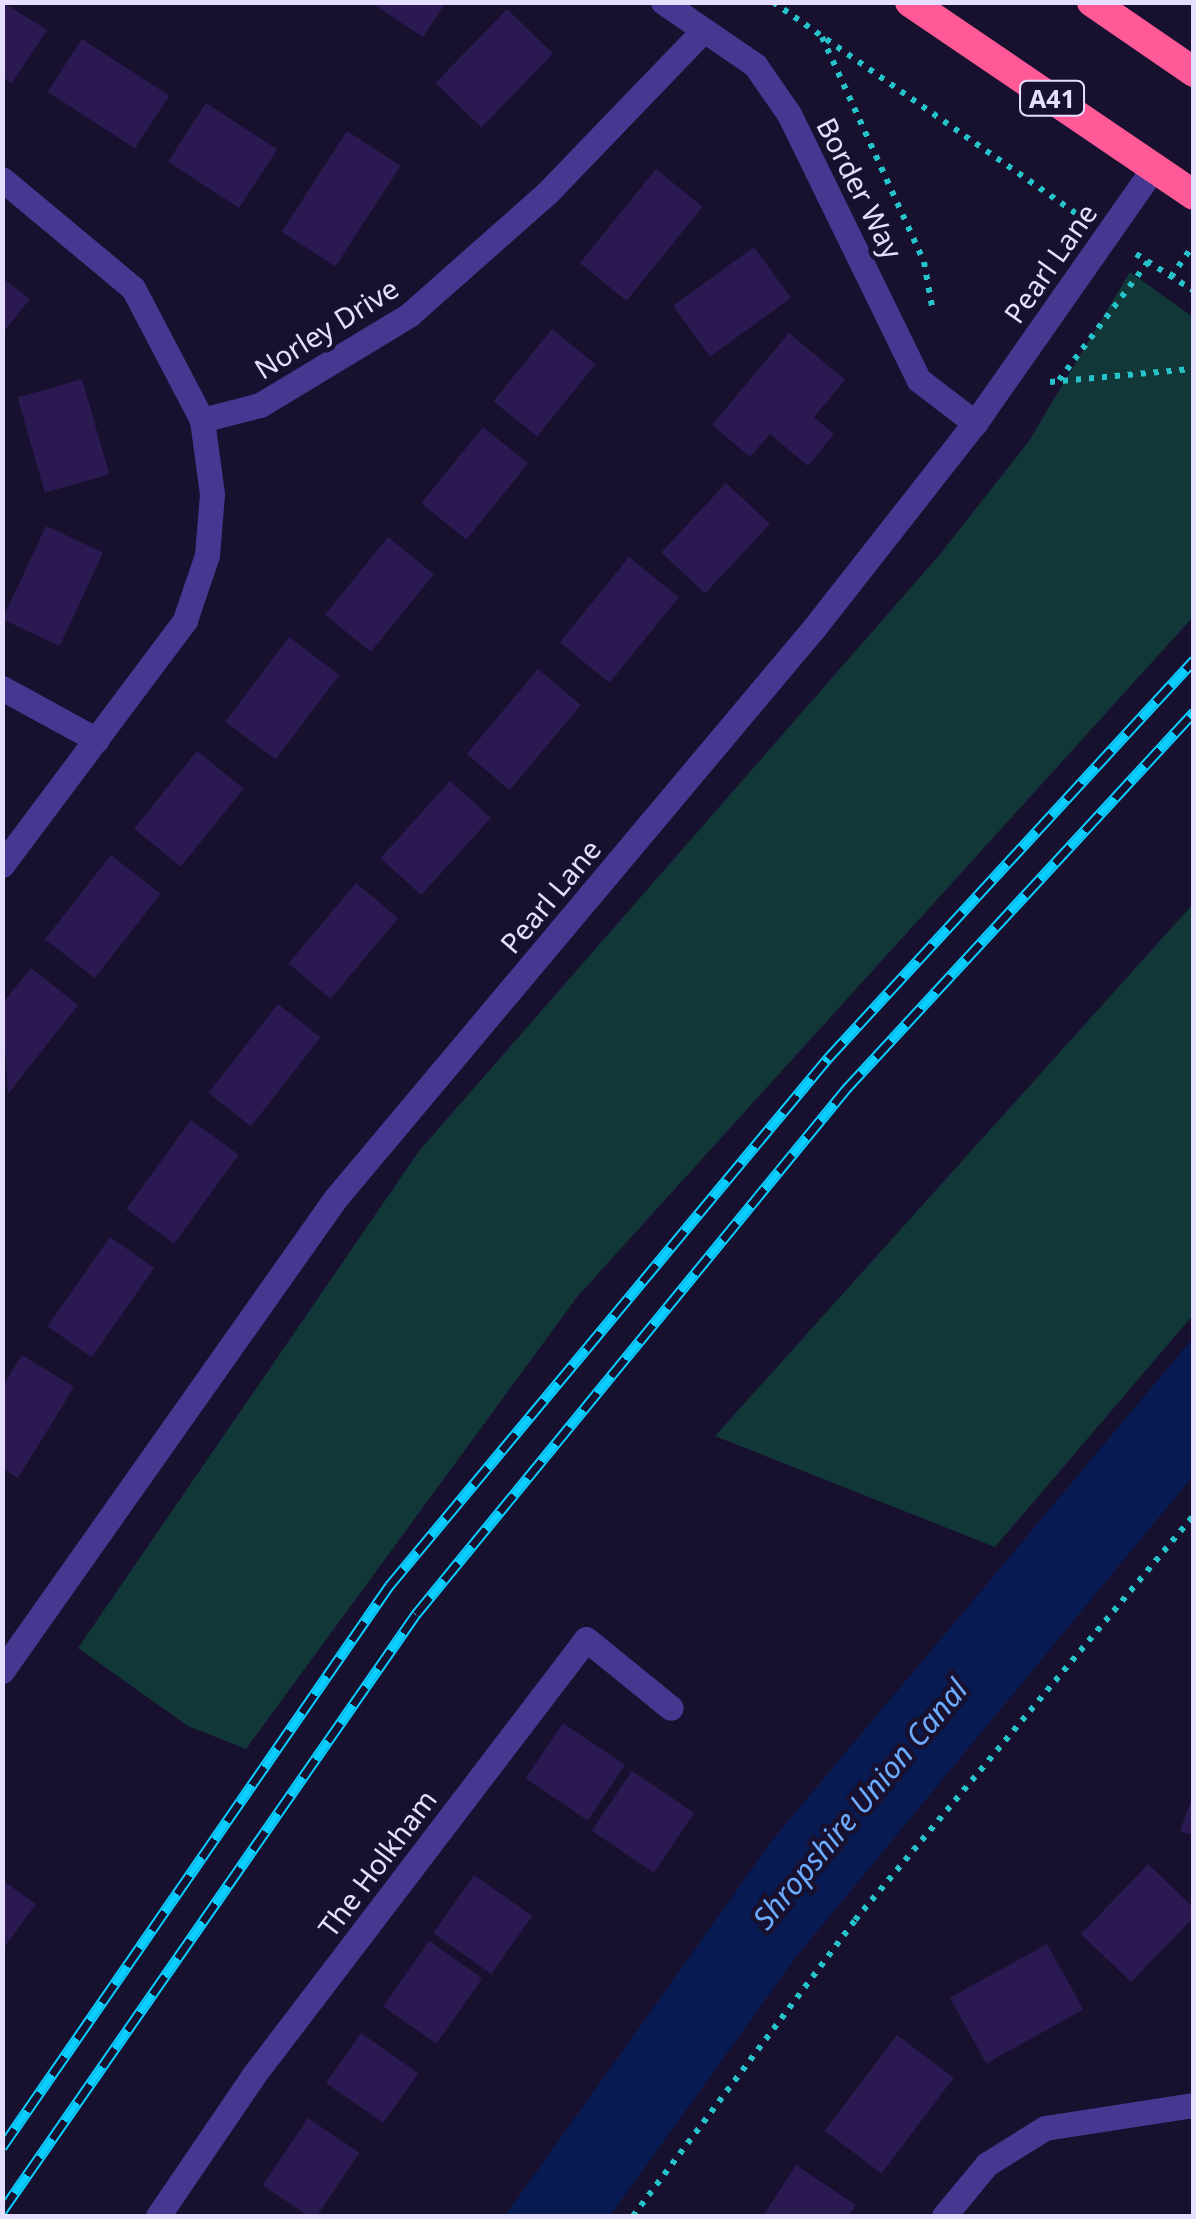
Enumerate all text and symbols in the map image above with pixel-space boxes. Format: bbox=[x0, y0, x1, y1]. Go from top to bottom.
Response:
road number: A41 bbox=[1017, 78, 1087, 118]
street label: Border Way bbox=[810, 112, 910, 264]
street label: Pearl Lane bbox=[997, 197, 1103, 329]
street label: Norley Drive bbox=[248, 271, 404, 385]
street label: Pearl Lane bbox=[493, 832, 607, 960]
water label: Shropshire Union Canal bbox=[745, 1672, 975, 1936]
street label: The Holkham bbox=[311, 1783, 443, 1943]

